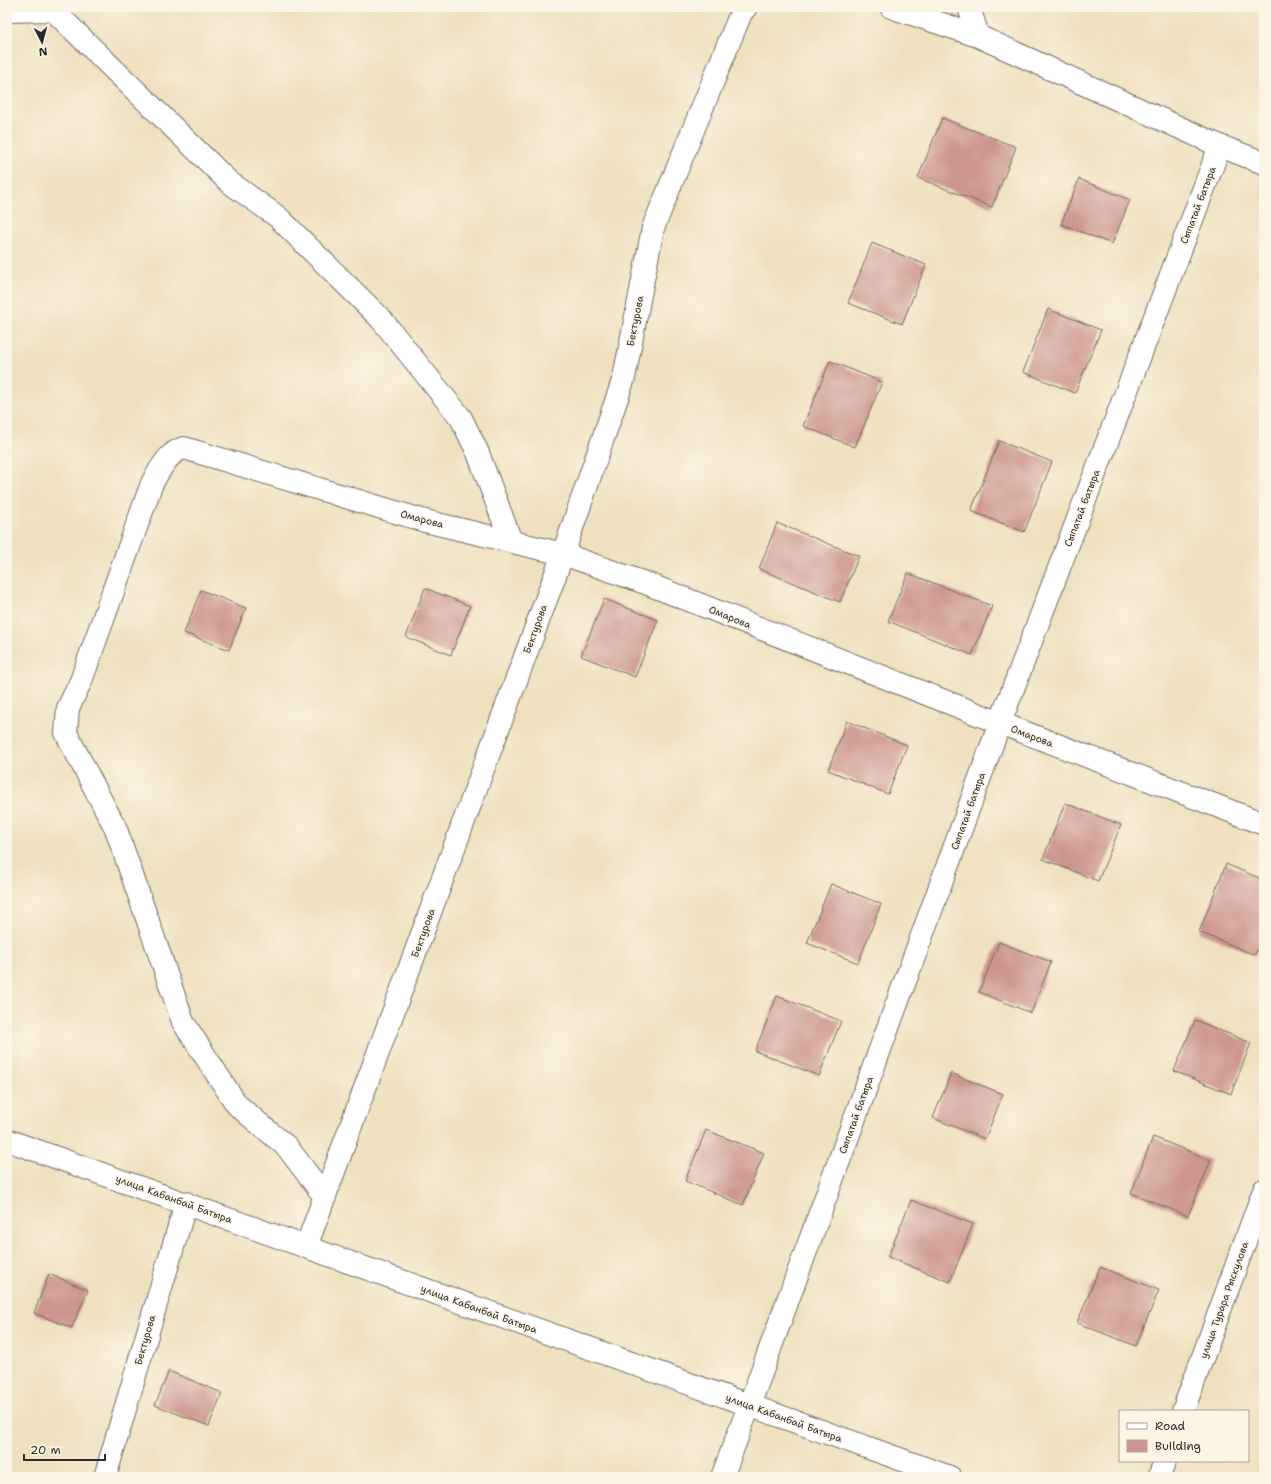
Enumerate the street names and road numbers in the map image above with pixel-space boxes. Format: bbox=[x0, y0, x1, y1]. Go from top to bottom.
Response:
street label: Сыпатай батыра bbox=[1177, 164, 1219, 245]
street label: Бектурова bbox=[624, 294, 646, 347]
street label: Сыпатай батыра bbox=[1061, 467, 1103, 548]
street label: Омарова bbox=[399, 507, 446, 531]
street label: Бектурова bbox=[520, 602, 550, 655]
street label: Омарова bbox=[707, 603, 754, 632]
street label: Омарова bbox=[1009, 722, 1056, 750]
street label: Сыпатай батыра bbox=[948, 770, 988, 852]
street label: Бектурова bbox=[408, 906, 438, 959]
street label: Сыпатай батыра bbox=[836, 1074, 876, 1156]
street label: улица Кабанбай Батыра bbox=[114, 1172, 235, 1226]
street label: улица Турара Рыскулова bbox=[1197, 1239, 1251, 1360]
street label: улица Кабанбай Батыра bbox=[419, 1282, 540, 1336]
street label: Бектурова bbox=[132, 1313, 159, 1367]
street label: улица Кабанбай Батыра bbox=[724, 1391, 845, 1445]

